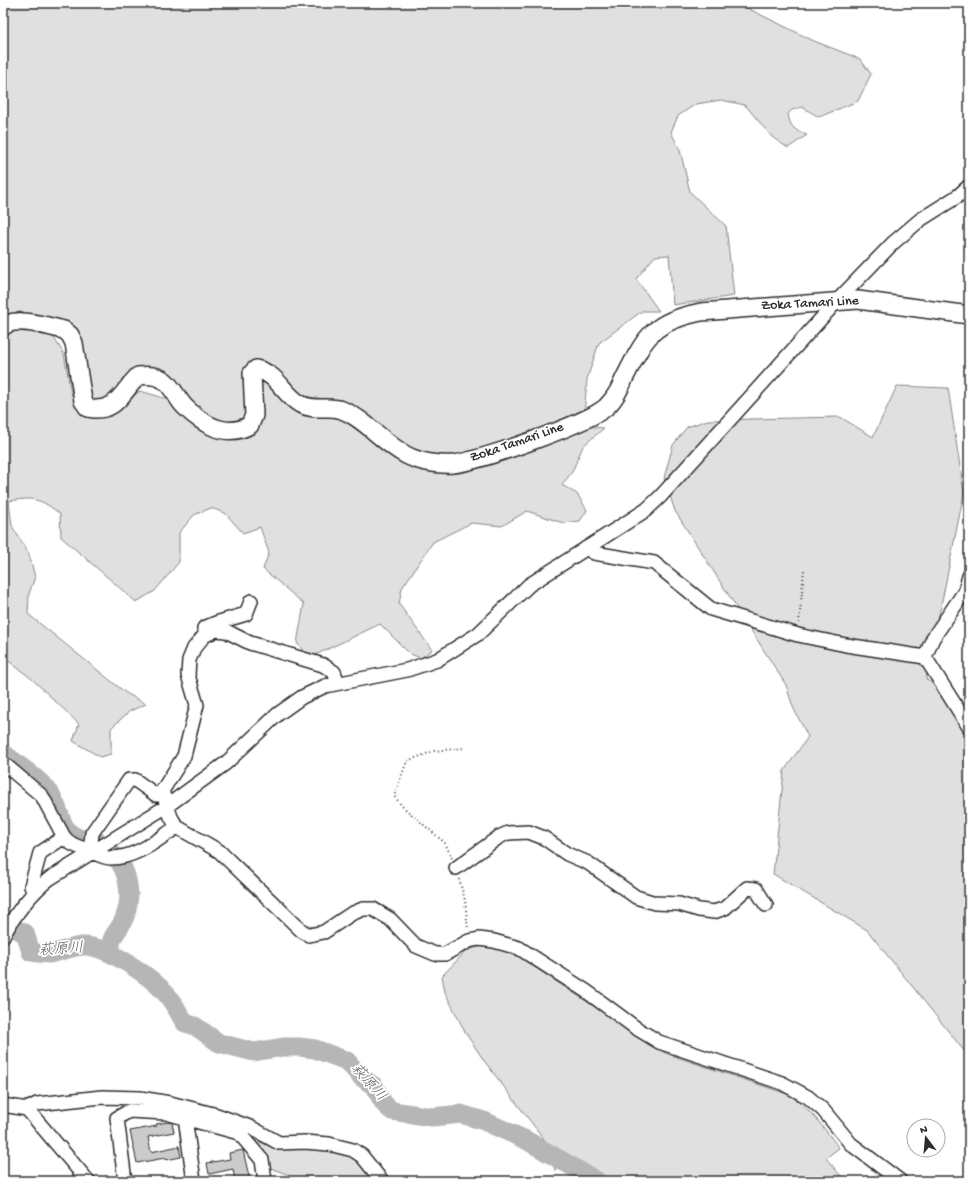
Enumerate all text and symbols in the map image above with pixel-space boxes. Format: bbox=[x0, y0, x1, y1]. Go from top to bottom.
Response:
street label: Zoka Tamari Line bbox=[761, 293, 860, 315]
street label: Zoka Tamari Line bbox=[468, 419, 567, 467]
water label: 萩原川 bbox=[38, 938, 84, 961]
water label: 萩原川 bbox=[346, 1060, 390, 1106]
north arrow bbox=[906, 1118, 946, 1158]
text: N bbox=[919, 1124, 929, 1137]

